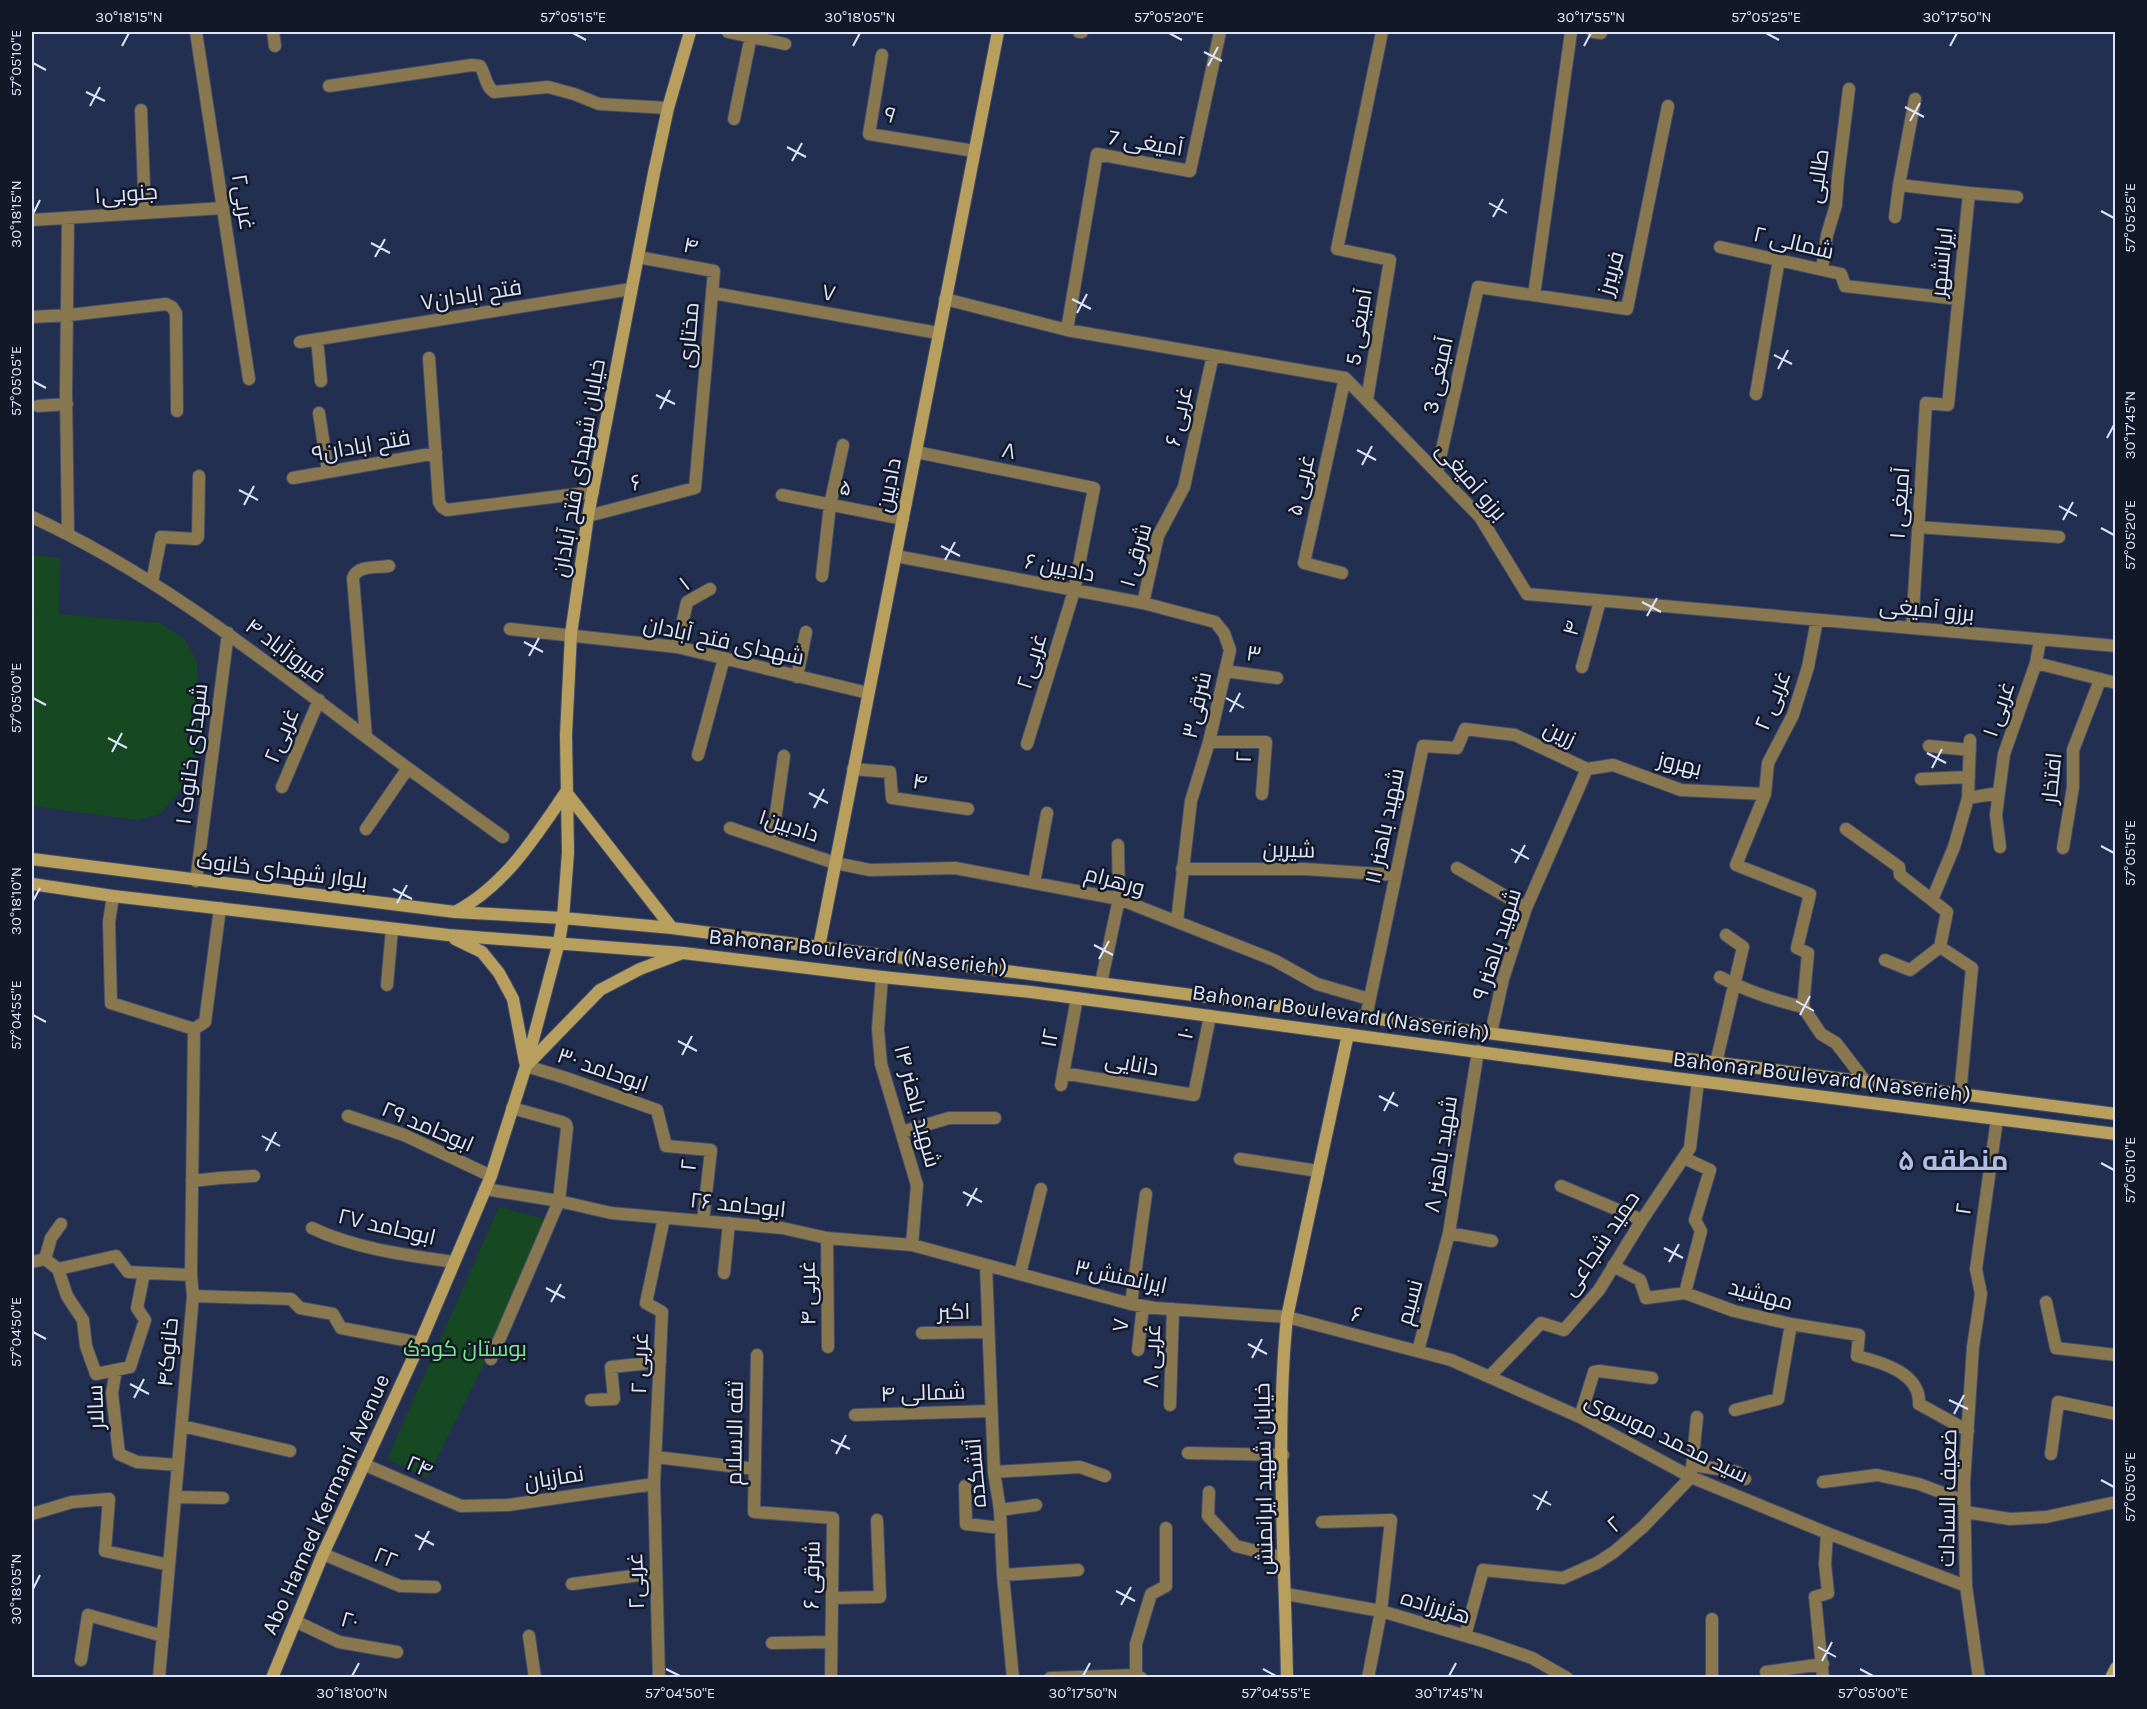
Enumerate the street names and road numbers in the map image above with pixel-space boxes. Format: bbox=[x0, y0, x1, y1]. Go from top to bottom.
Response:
street label: ۹ bbox=[880, 101, 899, 129]
street label: آمیغی 7 bbox=[1107, 124, 1185, 162]
street label: طالبی bbox=[1801, 147, 1835, 205]
street label: غربی۲ bbox=[226, 172, 260, 232]
street label: جنوبی۱ bbox=[93, 179, 159, 209]
street label: ۲ شمالی bbox=[1751, 221, 1837, 265]
street label: ایرانشهر bbox=[1925, 226, 1959, 300]
street label: ۴ bbox=[681, 232, 700, 260]
street label: فریبرز bbox=[1592, 248, 1630, 300]
street label: فتح ابادان۷ bbox=[419, 274, 524, 317]
street label: ۷ bbox=[820, 279, 838, 307]
street label: آمیغی 5 bbox=[1340, 287, 1378, 368]
street label: مختاری bbox=[673, 301, 705, 369]
street label: آمیغی 3 bbox=[1417, 334, 1459, 416]
street label: خیابان شهدای فتح آبادان bbox=[547, 357, 612, 579]
street label: ۶ غربی bbox=[1160, 384, 1198, 449]
street label: فتح ابادان۹ bbox=[310, 425, 413, 468]
street label: ۸ bbox=[999, 437, 1018, 465]
street label: برزو آمیغی bbox=[1430, 437, 1512, 526]
street label: ۵ غربی bbox=[1281, 452, 1321, 518]
street label: دادبین bbox=[871, 456, 907, 515]
street label: آمیغی ۱ bbox=[1885, 466, 1915, 540]
street label: ۶ bbox=[628, 469, 645, 497]
street label: ۵ bbox=[837, 474, 854, 502]
street label: ۱ شرقی bbox=[1115, 521, 1157, 590]
street label: دادبین ۶ bbox=[1023, 548, 1097, 587]
street label: ۱ bbox=[674, 571, 695, 596]
street label: برزو آمیغی bbox=[1878, 593, 1976, 627]
street label: شهدای فتح آبادان bbox=[641, 611, 807, 672]
street label: فیروزآباد ۴ bbox=[240, 613, 331, 689]
street label: ۴ bbox=[1558, 618, 1586, 639]
street label: غربی۲ bbox=[1011, 630, 1053, 692]
street label: ۳ bbox=[1245, 640, 1263, 668]
street label: ۲ غربی bbox=[1749, 667, 1797, 734]
street label: شرقی۳ bbox=[1177, 669, 1217, 741]
street label: ۱ غربی bbox=[1977, 678, 2021, 740]
street label: شهدای خانوک ۱ bbox=[170, 682, 214, 826]
street label: غربی۲ bbox=[259, 704, 305, 767]
street label: زرین bbox=[1539, 715, 1580, 753]
street label: بهروز bbox=[1653, 746, 1705, 782]
street label: ۲ bbox=[1231, 751, 1257, 763]
street label: افتخار bbox=[2036, 751, 2068, 807]
street label: شهید باهنر ۱۱ bbox=[1360, 766, 1410, 887]
street label: ۴ bbox=[911, 768, 929, 796]
street label: دادبین۱ bbox=[755, 804, 822, 848]
street label: شیرین bbox=[1263, 837, 1315, 863]
street label: بلوار شهدای خانوک bbox=[195, 848, 369, 894]
street label: ورهرام bbox=[1081, 860, 1148, 903]
street label: شهید باهنر ۹ bbox=[1467, 885, 1527, 1003]
street label: Bahonar Boulevard (Naserieh) bbox=[707, 923, 1009, 981]
street label: Bahonar Boulevard (Naserieh) bbox=[1190, 979, 1491, 1047]
street label: ۱۰ bbox=[1172, 1025, 1200, 1042]
street label: ۱۲ bbox=[1036, 1027, 1064, 1049]
street label: ابوحامد ۳۰ bbox=[554, 1042, 652, 1098]
street label: شهید باهنر ۱۴ bbox=[888, 1042, 946, 1170]
street label: دانایی bbox=[1103, 1046, 1161, 1081]
street label: Bahonar Boulevard (Naserieh) bbox=[1671, 1046, 1972, 1108]
street label: شهید باهنر ۸ bbox=[1419, 1094, 1463, 1215]
street label: ابوحامد ۲۹ bbox=[378, 1096, 477, 1158]
street label: ۲ bbox=[675, 1158, 703, 1172]
street label: حمید شجاعی bbox=[1556, 1186, 1645, 1301]
street label: ابوحامد ۲۶ bbox=[689, 1187, 787, 1223]
street label: ۲ bbox=[1950, 1202, 1978, 1217]
street label: ابوحامد ۲۷ bbox=[335, 1203, 438, 1251]
street label: ایرانمنش۳ bbox=[1072, 1255, 1169, 1299]
street label: ۴ غربی bbox=[794, 1260, 822, 1326]
street label: مهشید bbox=[1726, 1274, 1796, 1316]
street label: نسیم bbox=[1391, 1277, 1430, 1328]
street label: اکبر bbox=[935, 1299, 971, 1325]
street label: ۶ bbox=[1349, 1301, 1365, 1329]
street label: خانوک۴ bbox=[152, 1317, 184, 1388]
street label: ۷ bbox=[1107, 1317, 1135, 1334]
street label: ۸ غربی bbox=[1138, 1324, 1166, 1388]
street label: ۲ غربی bbox=[626, 1332, 654, 1394]
street label: Abo Hamed Kermani Avenue bbox=[257, 1370, 395, 1639]
street label: ۴ شمالی bbox=[880, 1379, 966, 1407]
street label: ثقه الاسلام bbox=[721, 1380, 751, 1486]
street label: خیابان شهید ایرانمنش bbox=[1249, 1383, 1279, 1575]
street label: سالار bbox=[82, 1384, 110, 1432]
street label: سید محمد موسوی bbox=[1581, 1387, 1752, 1489]
street label: ضعیف السادات bbox=[1934, 1429, 1962, 1567]
street label: آتشکده bbox=[960, 1437, 992, 1509]
street label: ۲۴ bbox=[402, 1450, 437, 1484]
street label: نمازیان bbox=[522, 1460, 586, 1496]
street label: ۲ bbox=[1602, 1511, 1628, 1538]
street label: ۶ شرقی bbox=[798, 1540, 826, 1610]
street label: ۲۲ bbox=[370, 1542, 401, 1574]
street label: غربی۲ bbox=[622, 1552, 650, 1610]
street label: هژبرزاده bbox=[1398, 1584, 1474, 1630]
street label: ۲۰ bbox=[338, 1606, 362, 1636]

